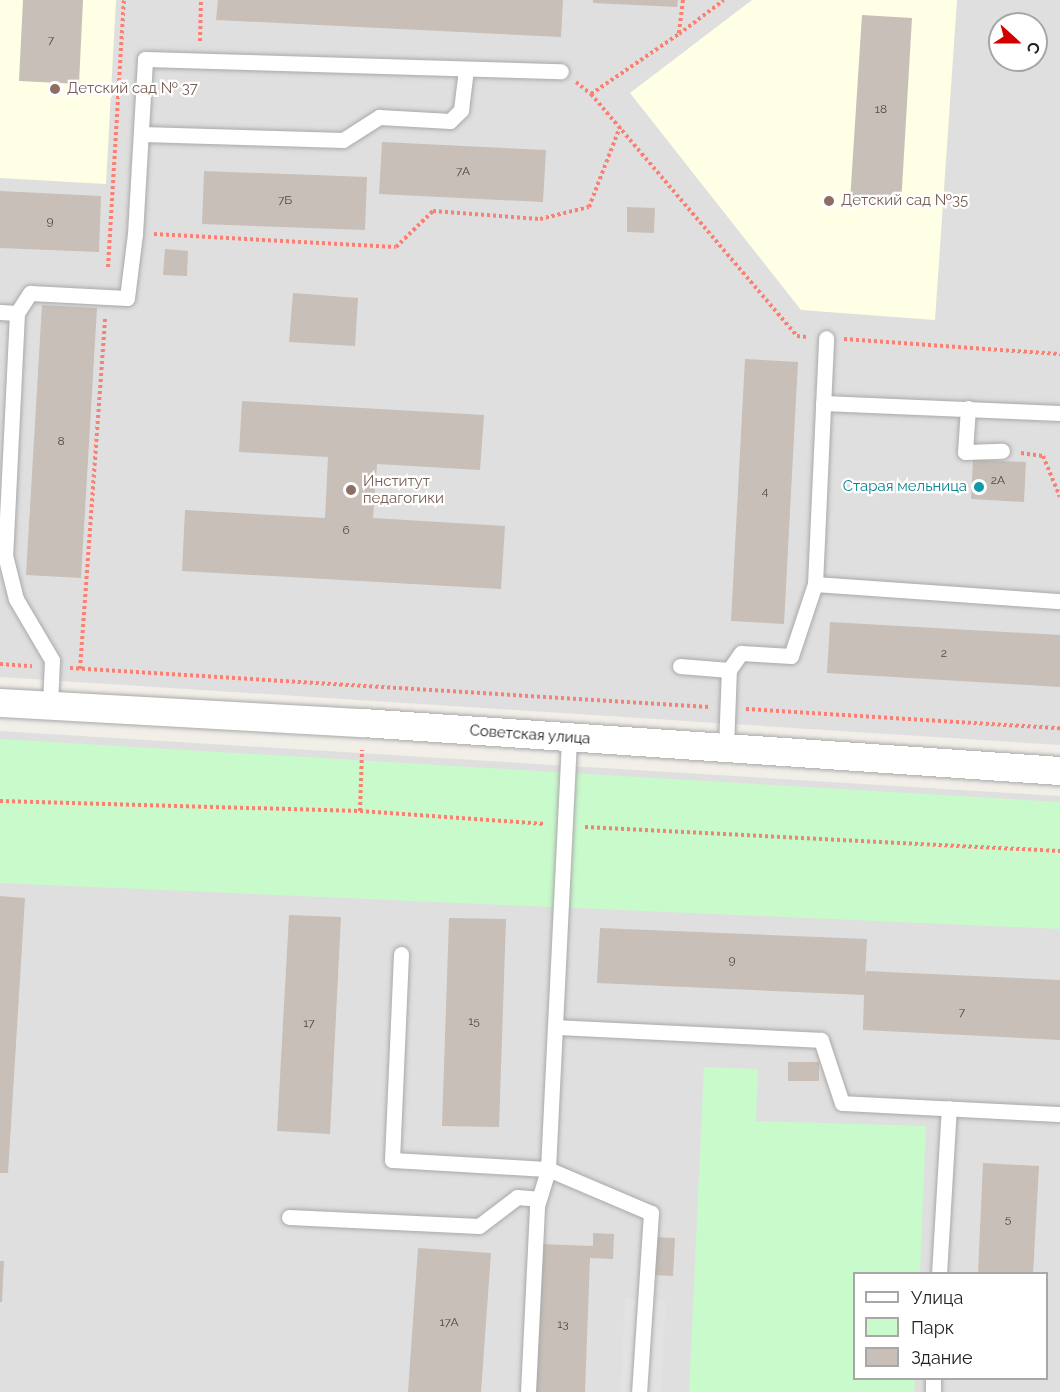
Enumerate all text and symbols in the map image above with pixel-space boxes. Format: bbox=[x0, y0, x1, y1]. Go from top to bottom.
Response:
north arrow bbox=[988, 12, 1048, 72]
house number: 7 bbox=[48, 34, 54, 48]
text: С bbox=[1023, 39, 1044, 56]
place label: Детский сад № 37 bbox=[67, 80, 198, 98]
marker: Детский сад № 37 bbox=[48, 82, 62, 96]
house number: 18 bbox=[875, 103, 887, 117]
house number: 7А bbox=[456, 165, 470, 179]
place label: Детский сад №35 bbox=[841, 192, 968, 210]
house number: 7Б bbox=[278, 194, 292, 208]
marker: Детский сад №35 bbox=[822, 194, 836, 208]
house number: 9 bbox=[46, 215, 54, 229]
house number: 8 bbox=[57, 435, 65, 449]
place label: Институт педагогики bbox=[363, 472, 444, 507]
house number: 2А bbox=[991, 474, 1005, 488]
place label: Старая мельница bbox=[843, 478, 967, 496]
marker: Старая мельница bbox=[972, 480, 986, 494]
marker: Институт педагогики bbox=[344, 483, 358, 497]
house number: 4 bbox=[762, 485, 768, 499]
house number: 6 bbox=[342, 524, 350, 538]
house number: 2 bbox=[941, 647, 947, 661]
street label: Советская улица bbox=[469, 722, 591, 748]
house number: 9 bbox=[728, 954, 736, 968]
house number: 7 bbox=[959, 1006, 965, 1020]
house number: 15 bbox=[468, 1015, 480, 1029]
house number: 17 bbox=[303, 1017, 315, 1031]
house number: 5 bbox=[1005, 1213, 1011, 1227]
legend bbox=[853, 1272, 1048, 1380]
text: Улица bbox=[911, 1287, 963, 1308]
house number: 17А bbox=[439, 1316, 459, 1330]
text: Парк bbox=[911, 1317, 954, 1338]
house number: 13 bbox=[557, 1318, 569, 1332]
text: Здание bbox=[911, 1347, 973, 1368]

